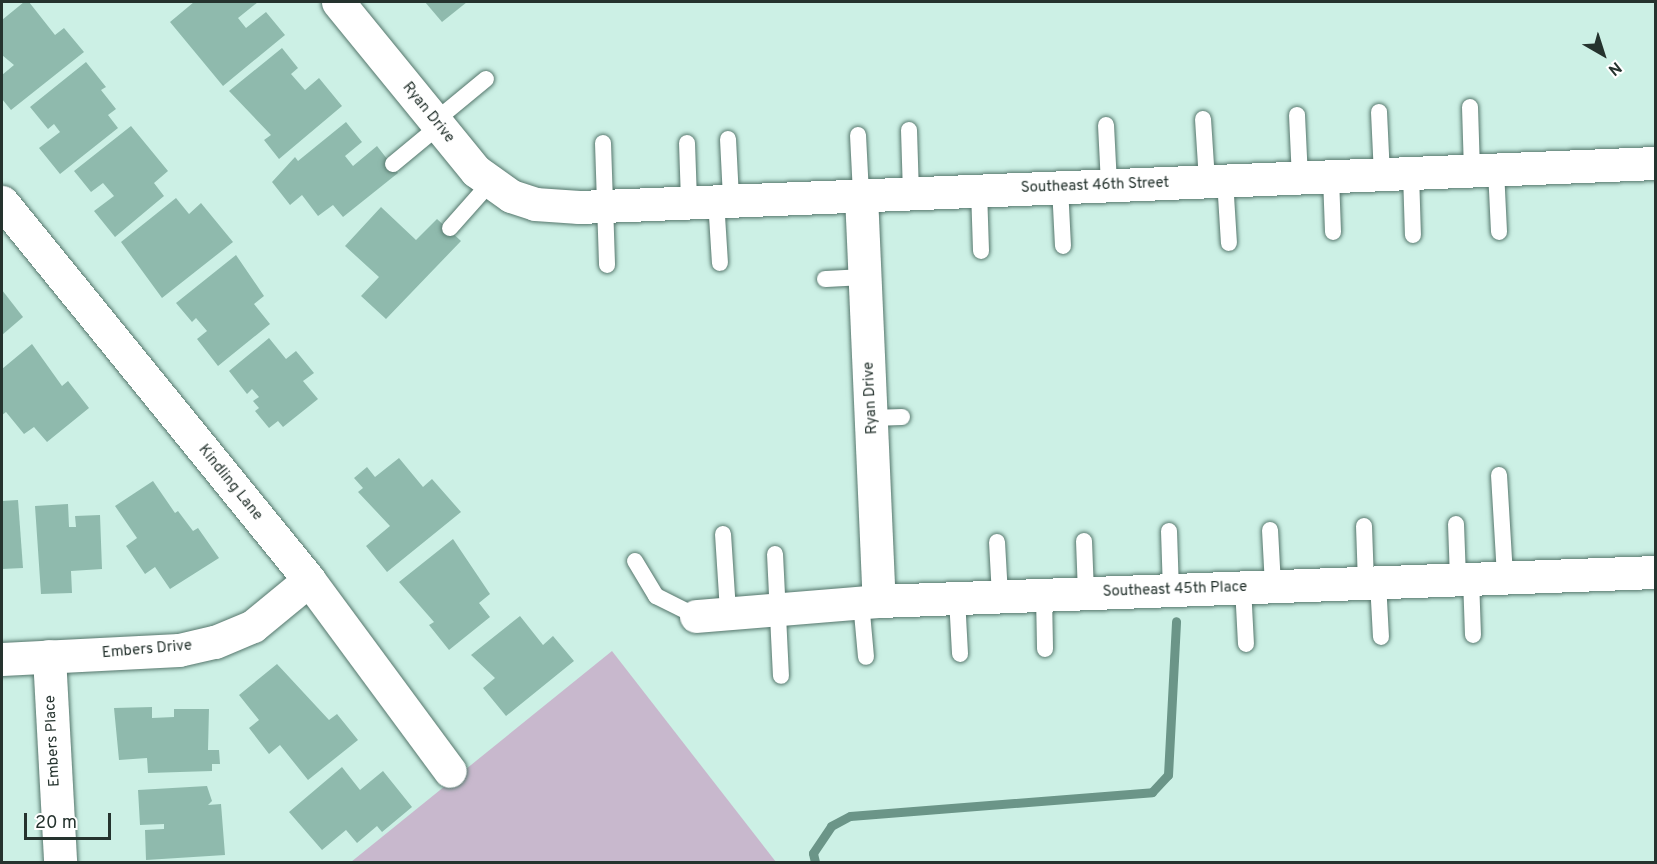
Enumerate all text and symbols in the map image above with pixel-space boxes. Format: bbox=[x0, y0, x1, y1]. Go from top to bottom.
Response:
north arrow bbox=[1573, 24, 1633, 84]
text: N bbox=[1604, 57, 1625, 79]
street label: Ryan Drive bbox=[398, 79, 458, 147]
street label: Southeast 46th Street bbox=[1021, 174, 1169, 198]
street label: Ryan Drive bbox=[860, 361, 882, 435]
street label: Kindling Lane bbox=[194, 441, 266, 525]
street label: Southeast 45th Place bbox=[1102, 578, 1248, 602]
street label: Embers Drive bbox=[101, 637, 193, 663]
street label: Embers Place bbox=[42, 695, 64, 787]
scale bar bbox=[27, 801, 114, 839]
text: 20 m bbox=[35, 812, 77, 835]

